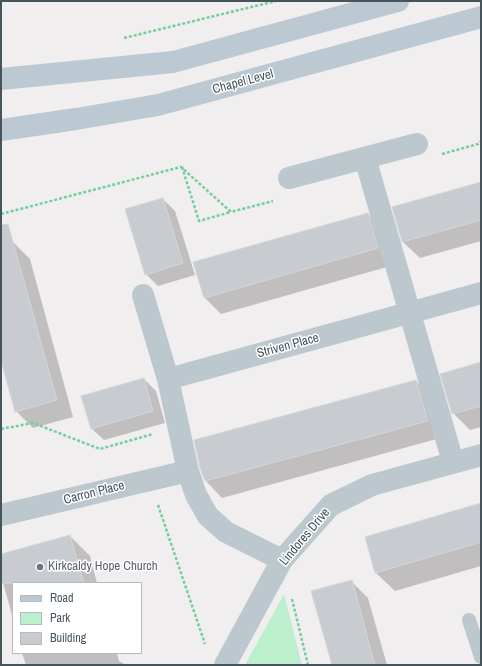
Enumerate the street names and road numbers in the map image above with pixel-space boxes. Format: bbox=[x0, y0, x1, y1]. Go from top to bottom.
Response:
street label: Chapel Level bbox=[211, 66, 275, 98]
street label: Striven Place bbox=[255, 330, 321, 362]
street label: Carron Place bbox=[62, 478, 126, 508]
street label: Lindores Drive bbox=[277, 505, 333, 569]

